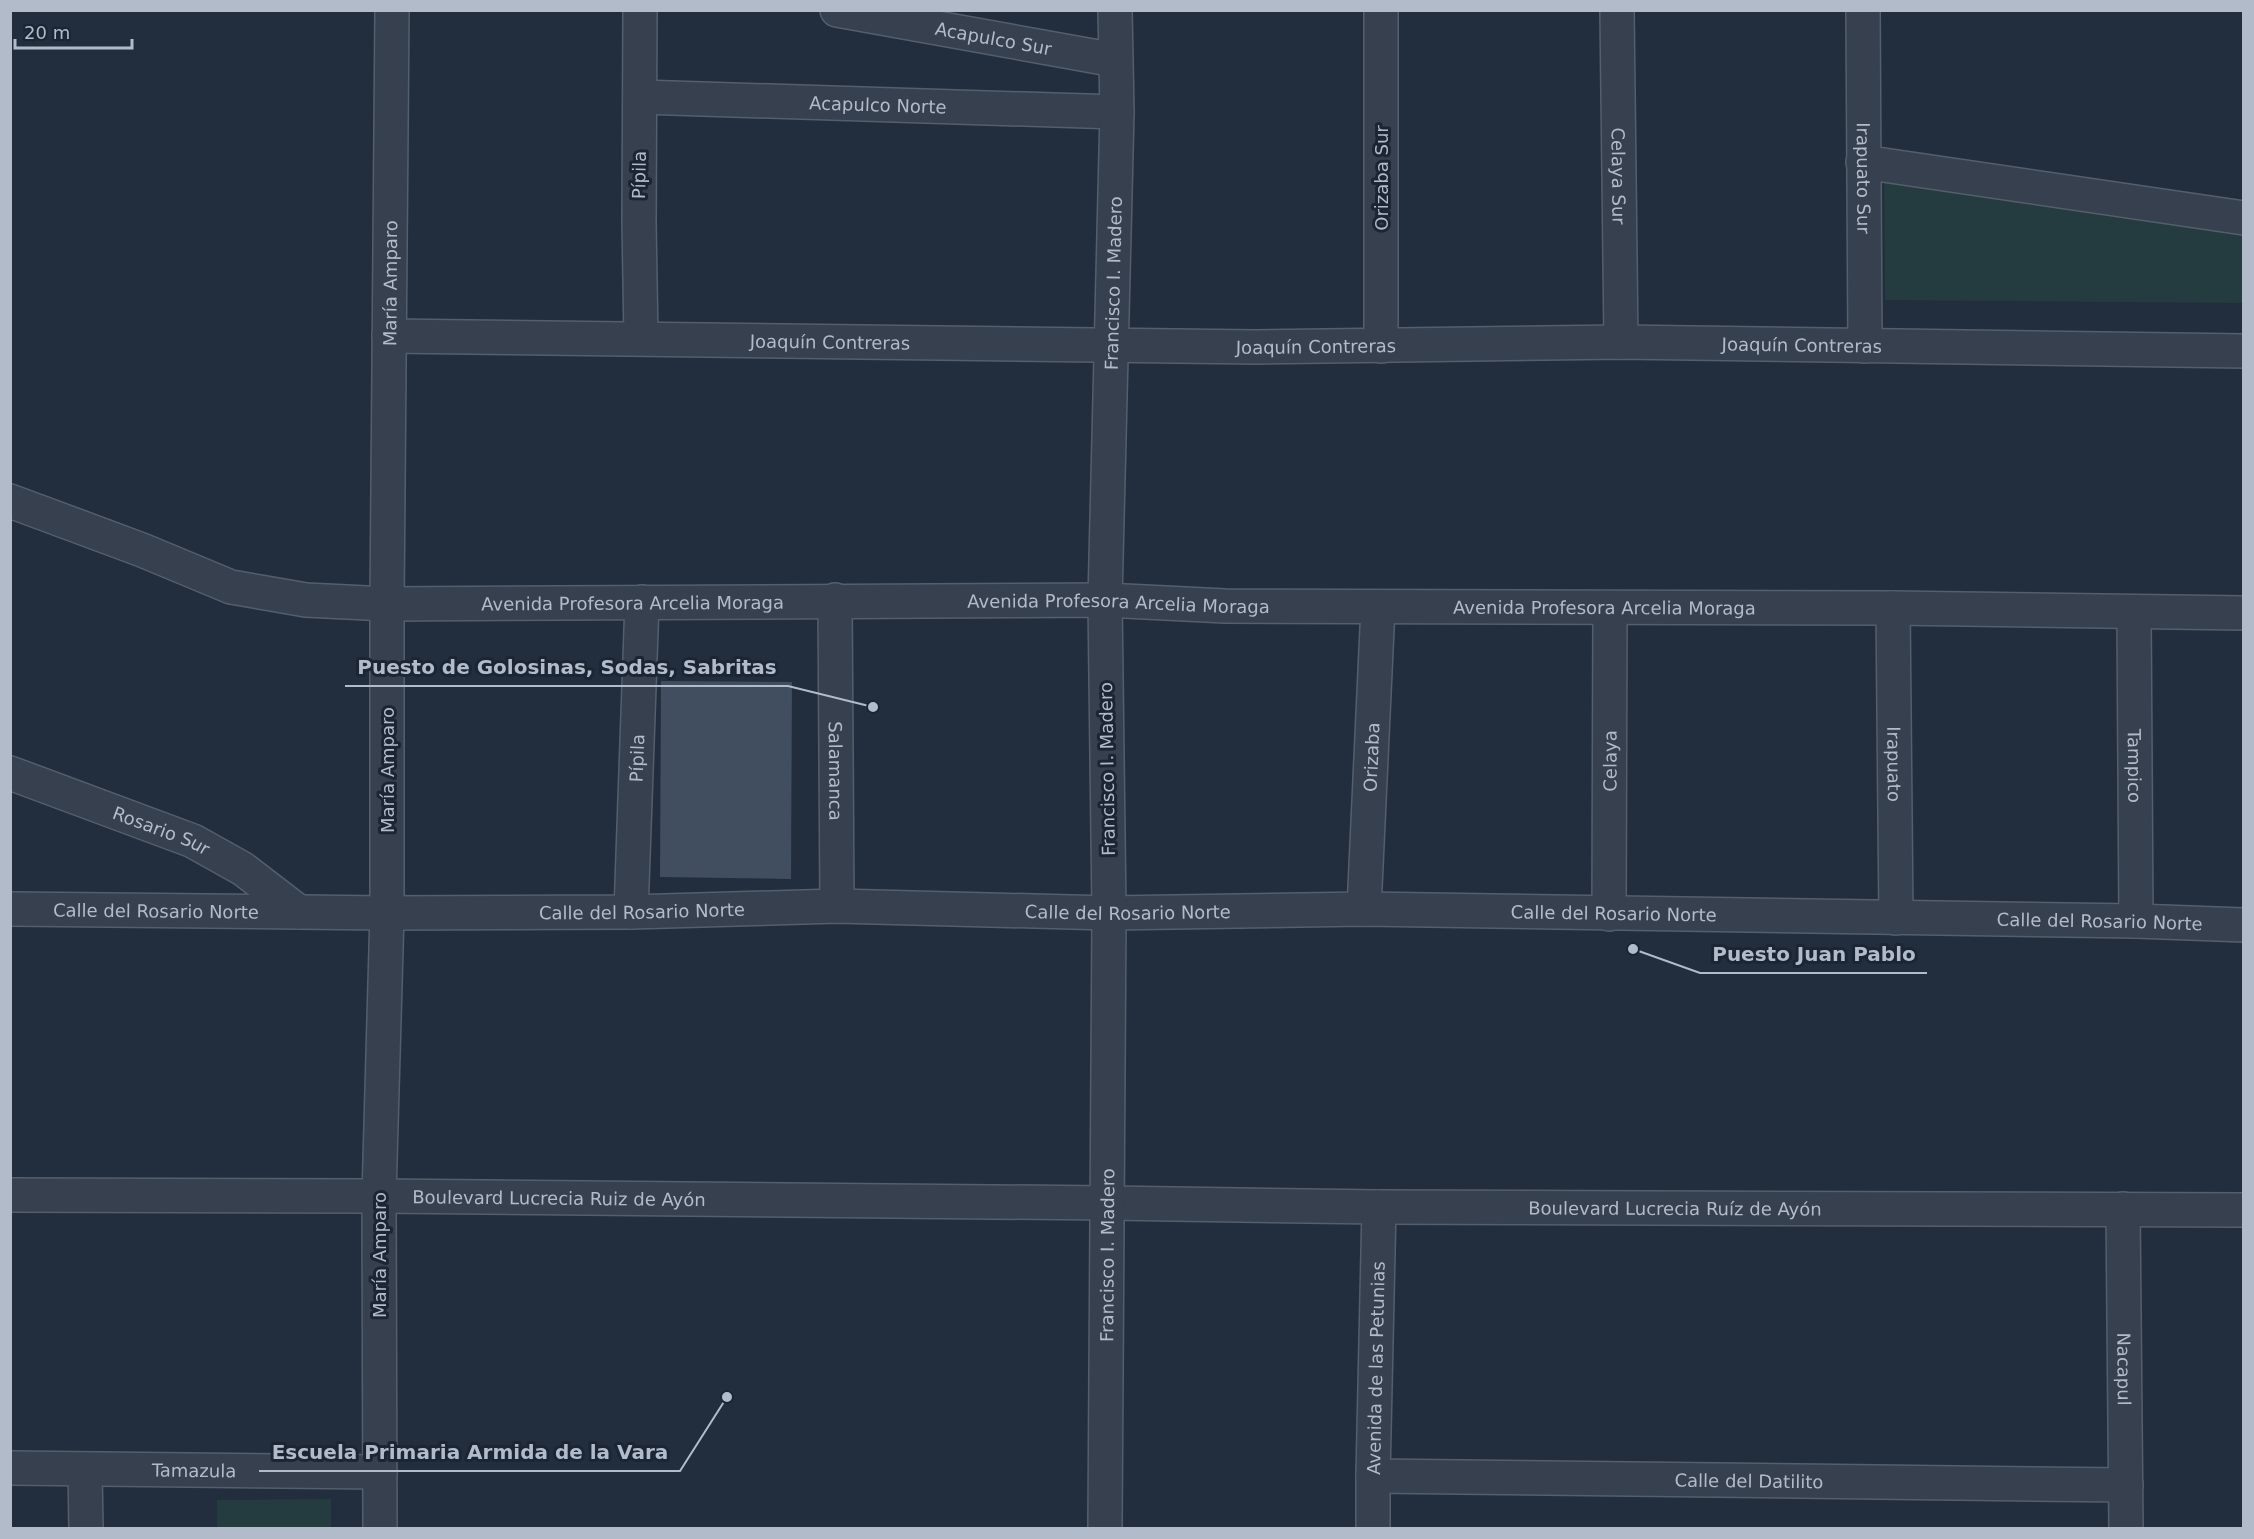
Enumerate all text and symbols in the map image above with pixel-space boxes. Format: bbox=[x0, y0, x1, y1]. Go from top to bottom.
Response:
scale bar bbox=[15, 12, 132, 50]
street label: Acapulco Sur bbox=[934, 17, 1054, 59]
text: 20 m bbox=[24, 22, 70, 43]
street label: Acapulco Norte bbox=[809, 92, 947, 117]
street label: Irapuato Sur bbox=[1853, 122, 1875, 235]
street label: Orizaba Sur bbox=[1371, 125, 1392, 231]
street label: Celaya Sur bbox=[1608, 127, 1630, 225]
street label: Pípila bbox=[628, 151, 650, 199]
street label: Francisco I. Madero bbox=[1100, 196, 1125, 370]
street label: María Amparo bbox=[379, 220, 401, 346]
street label: Joaquín Contreras bbox=[749, 330, 910, 353]
street label: Joaquín Contreras bbox=[1721, 333, 1882, 356]
street label: Joaquín Contreras bbox=[1235, 335, 1396, 358]
street label: Avenida Profesora Arcelia Moraga bbox=[967, 589, 1270, 617]
street label: Avenida Profesora Arcelia Moraga bbox=[481, 591, 784, 614]
street label: Avenida Profesora Arcelia Moraga bbox=[1453, 596, 1756, 618]
callout: Puesto de Golosinas, Sodas, Sabritas bbox=[345, 648, 788, 686]
text: Puesto de Golosinas, Sodas, Sabritas bbox=[357, 655, 777, 679]
street label: Francisco I. Madero bbox=[1095, 682, 1119, 856]
street label: María Amparo bbox=[377, 707, 398, 833]
street label: Salamanca bbox=[825, 721, 847, 821]
street label: Orizaba bbox=[1359, 722, 1383, 792]
street label: Irapuato bbox=[1884, 726, 1905, 802]
street label: Tampico bbox=[2124, 728, 2146, 803]
street label: Celaya bbox=[1599, 730, 1620, 792]
street label: Pípila bbox=[625, 734, 648, 783]
street label: Rosario Sur bbox=[110, 802, 214, 859]
street label: Calle del Rosario Norte bbox=[539, 898, 745, 923]
street label: Calle del Rosario Norte bbox=[53, 899, 259, 922]
street label: Calle del Rosario Norte bbox=[1025, 900, 1231, 924]
street label: Calle del Rosario Norte bbox=[1511, 901, 1717, 925]
street label: Calle del Rosario Norte bbox=[1996, 908, 2203, 934]
callout: Puesto Juan Pablo bbox=[1700, 935, 1927, 973]
text: Puesto Juan Pablo bbox=[1712, 942, 1916, 966]
street label: Francisco I. Madero bbox=[1096, 1168, 1118, 1342]
street label: Boulevard Lucrecia Ruiz de Ayón bbox=[412, 1186, 706, 1210]
street label: María Amparo bbox=[369, 1192, 390, 1318]
street label: Boulevard Lucrecia Ruíz de Ayón bbox=[1528, 1197, 1822, 1219]
street label: Avenida de las Petunias bbox=[1363, 1261, 1388, 1475]
street label: Nacapul bbox=[2114, 1332, 2135, 1406]
callout: Escuela Primaria Armida de la Vara bbox=[259, 1433, 680, 1471]
text: Escuela Primaria Armida de la Vara bbox=[272, 1440, 668, 1464]
street label: Tamazula bbox=[151, 1459, 236, 1481]
street label: Calle del Datilito bbox=[1674, 1469, 1823, 1492]

